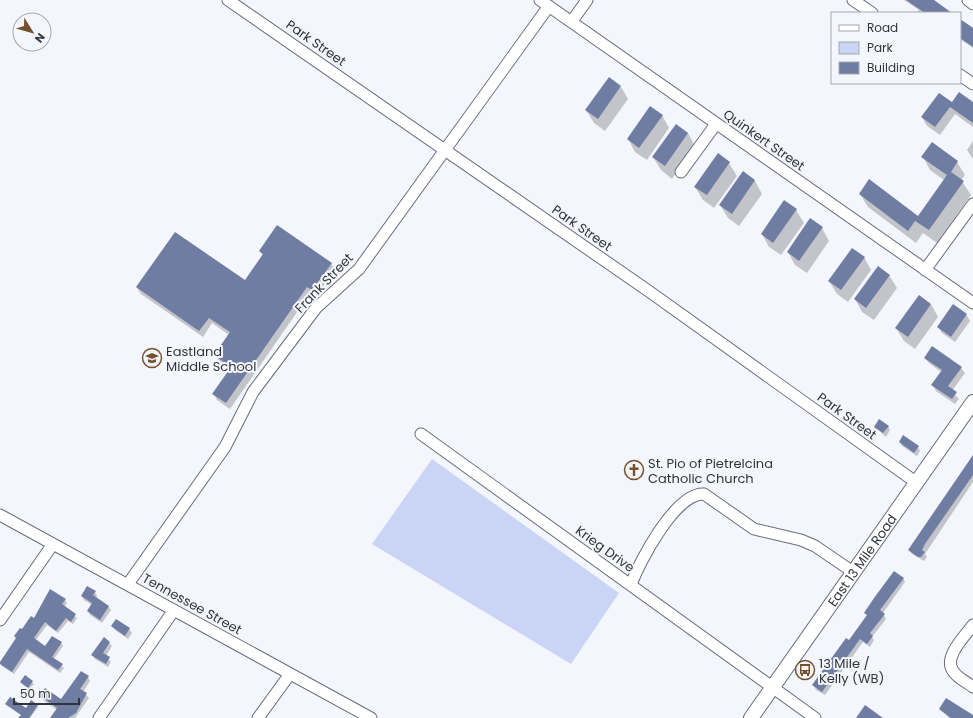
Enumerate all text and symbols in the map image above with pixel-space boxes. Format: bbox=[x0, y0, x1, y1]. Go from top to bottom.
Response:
north arrow bbox=[12, 12, 52, 52]
legend bbox=[831, 12, 961, 84]
street label: Park Street bbox=[282, 15, 350, 71]
text: Road bbox=[867, 19, 898, 36]
text: N bbox=[31, 30, 49, 46]
text: Park bbox=[867, 39, 894, 56]
text: Building bbox=[867, 59, 915, 76]
street label: Quinkert Street bbox=[719, 105, 809, 175]
street label: Park Street bbox=[548, 200, 616, 256]
street label: Frank Street bbox=[291, 249, 358, 317]
place label: Eastland Middle School bbox=[166, 342, 256, 376]
school or university icon: Eastland Middle School bbox=[141, 347, 163, 369]
street label: Park Street bbox=[813, 388, 881, 444]
place label: St. Pio of Pietrelcina Catholic Church bbox=[648, 454, 773, 488]
church icon: St. Pio of Pietrelcina Catholic Church bbox=[623, 459, 645, 481]
street label: East 13 Mile Road bbox=[823, 510, 901, 610]
street label: Krieg Drive bbox=[572, 521, 638, 577]
street label: Tennessee Street bbox=[139, 569, 245, 639]
place label: 13 Mile / Kelly (WB) bbox=[819, 654, 885, 688]
bus stop icon: 13 Mile / Kelly (WB) bbox=[794, 659, 816, 681]
scale bar bbox=[14, 680, 79, 706]
text: 50 m bbox=[20, 685, 51, 702]

